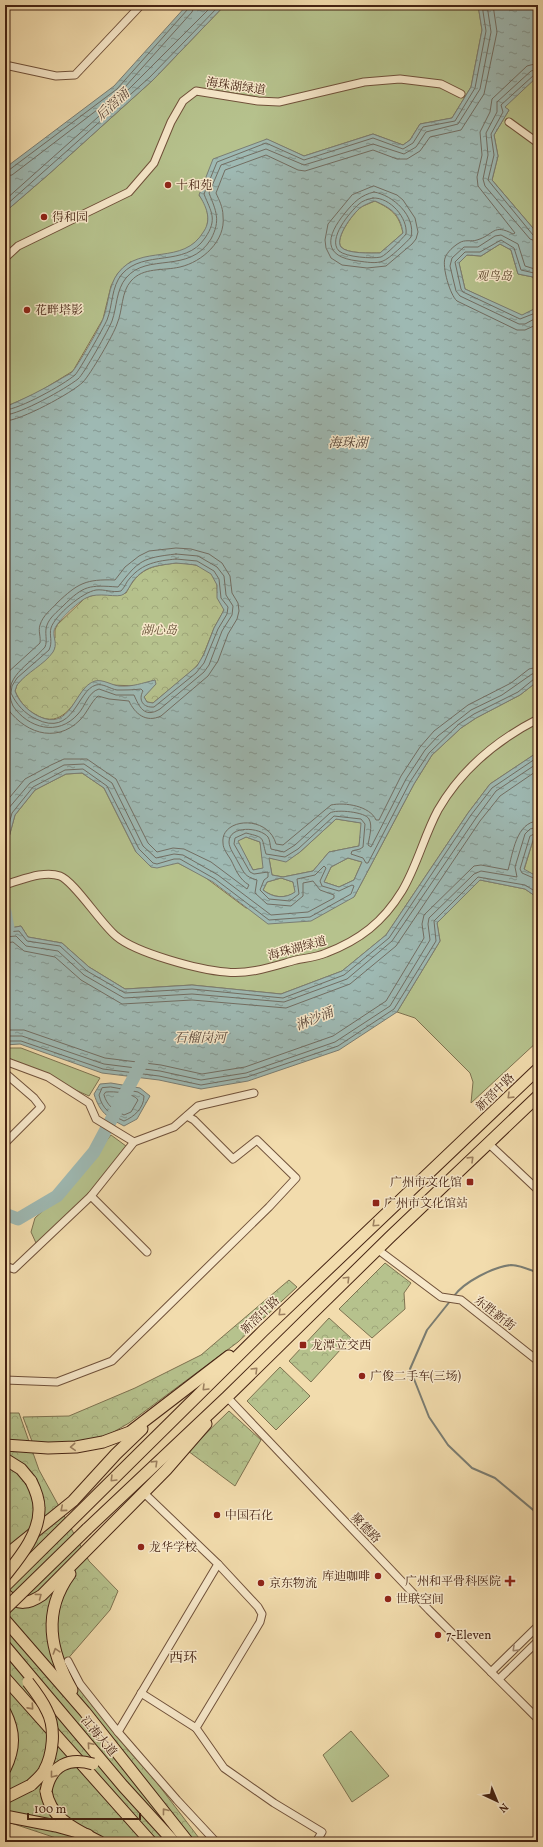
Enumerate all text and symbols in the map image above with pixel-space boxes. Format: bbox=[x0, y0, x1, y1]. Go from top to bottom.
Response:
street label: 海珠湖绿道 bbox=[205, 75, 267, 99]
water label: 后滘涌 bbox=[93, 84, 135, 125]
place label: 十和苑 bbox=[176, 178, 212, 194]
marker: 十和苑 bbox=[163, 180, 173, 190]
place label: 得和园 bbox=[52, 210, 88, 226]
marker: 得和园 bbox=[39, 212, 49, 222]
park label: 观鸟岛 bbox=[476, 269, 513, 285]
place label: 花畔塔影 bbox=[35, 303, 83, 319]
marker: 花畔塔影 bbox=[22, 305, 32, 315]
water label: 海珠湖 bbox=[328, 435, 369, 453]
park label: 湖心岛 bbox=[141, 623, 178, 639]
street label: 海珠湖绿道 bbox=[266, 933, 328, 964]
water label: 淋沙涌 bbox=[293, 1003, 338, 1036]
water label: 石榴岗河 bbox=[174, 1030, 228, 1048]
street label: 新滘中路 bbox=[473, 1070, 519, 1115]
one-way arrow bbox=[507, 1091, 515, 1099]
one-way arrow bbox=[466, 1156, 474, 1164]
place label: 广州市文化馆 bbox=[390, 1175, 462, 1191]
marker: 广州市文化馆 bbox=[465, 1177, 475, 1187]
place label: 广州市文化馆站 bbox=[384, 1196, 468, 1212]
marker: 广州市文化馆站 bbox=[371, 1198, 381, 1208]
one-way arrow bbox=[372, 1219, 380, 1227]
one-way arrow bbox=[342, 1276, 350, 1284]
street label: 新滘中路 bbox=[238, 1293, 284, 1338]
street label: 东胜新街 bbox=[471, 1293, 519, 1335]
one-way arrow bbox=[278, 1309, 286, 1316]
place label: 龙潭立交西 bbox=[311, 1338, 371, 1354]
marker: 龙潭立交西 bbox=[298, 1340, 308, 1350]
one-way arrow bbox=[250, 1367, 258, 1375]
place label: 广俊二手车(三场) bbox=[370, 1369, 461, 1385]
marker: 广俊二手车(三场) bbox=[357, 1371, 367, 1381]
one-way arrow bbox=[202, 1383, 210, 1391]
one-way arrow bbox=[70, 1443, 76, 1452]
one-way arrow bbox=[151, 1461, 158, 1468]
one-way arrow bbox=[110, 1474, 118, 1482]
one-way arrow bbox=[61, 1505, 68, 1512]
place label: 中国石化 bbox=[225, 1508, 273, 1524]
marker: 中国石化 bbox=[212, 1510, 222, 1520]
street label: 聚德路 bbox=[347, 1510, 384, 1547]
place label: 龙华学校 bbox=[149, 1540, 197, 1556]
marker: 龙华学校 bbox=[136, 1542, 146, 1552]
place label: 库迪咖啡 bbox=[322, 1569, 370, 1585]
marker: 库迪咖啡 bbox=[373, 1571, 383, 1581]
place label: 广州和平骨科医院 bbox=[405, 1574, 501, 1590]
marker: 广州和平骨科医院 bbox=[504, 1575, 516, 1587]
place label: 京东物流 bbox=[269, 1576, 317, 1592]
marker: 京东物流 bbox=[256, 1578, 266, 1588]
place label: 世联空间 bbox=[396, 1592, 444, 1608]
one-way arrow bbox=[35, 1594, 42, 1601]
marker: 世联空间 bbox=[383, 1594, 393, 1604]
place label: 7-Eleven bbox=[446, 1628, 491, 1644]
marker: 7-Eleven bbox=[433, 1630, 443, 1640]
one-way arrow bbox=[512, 1644, 520, 1652]
one-way arrow bbox=[52, 1648, 61, 1655]
district label: 西环 bbox=[169, 1649, 197, 1668]
one-way arrow bbox=[26, 1702, 34, 1710]
street label: 江海大道 bbox=[77, 1713, 120, 1760]
one-way arrow bbox=[87, 1742, 94, 1750]
one-way arrow bbox=[50, 1770, 57, 1777]
north arrow bbox=[477, 1781, 517, 1821]
scale bar bbox=[28, 1795, 140, 1821]
text: N bbox=[495, 1799, 511, 1815]
text: 100 m bbox=[34, 1802, 67, 1818]
one-way arrow bbox=[162, 1808, 169, 1815]

